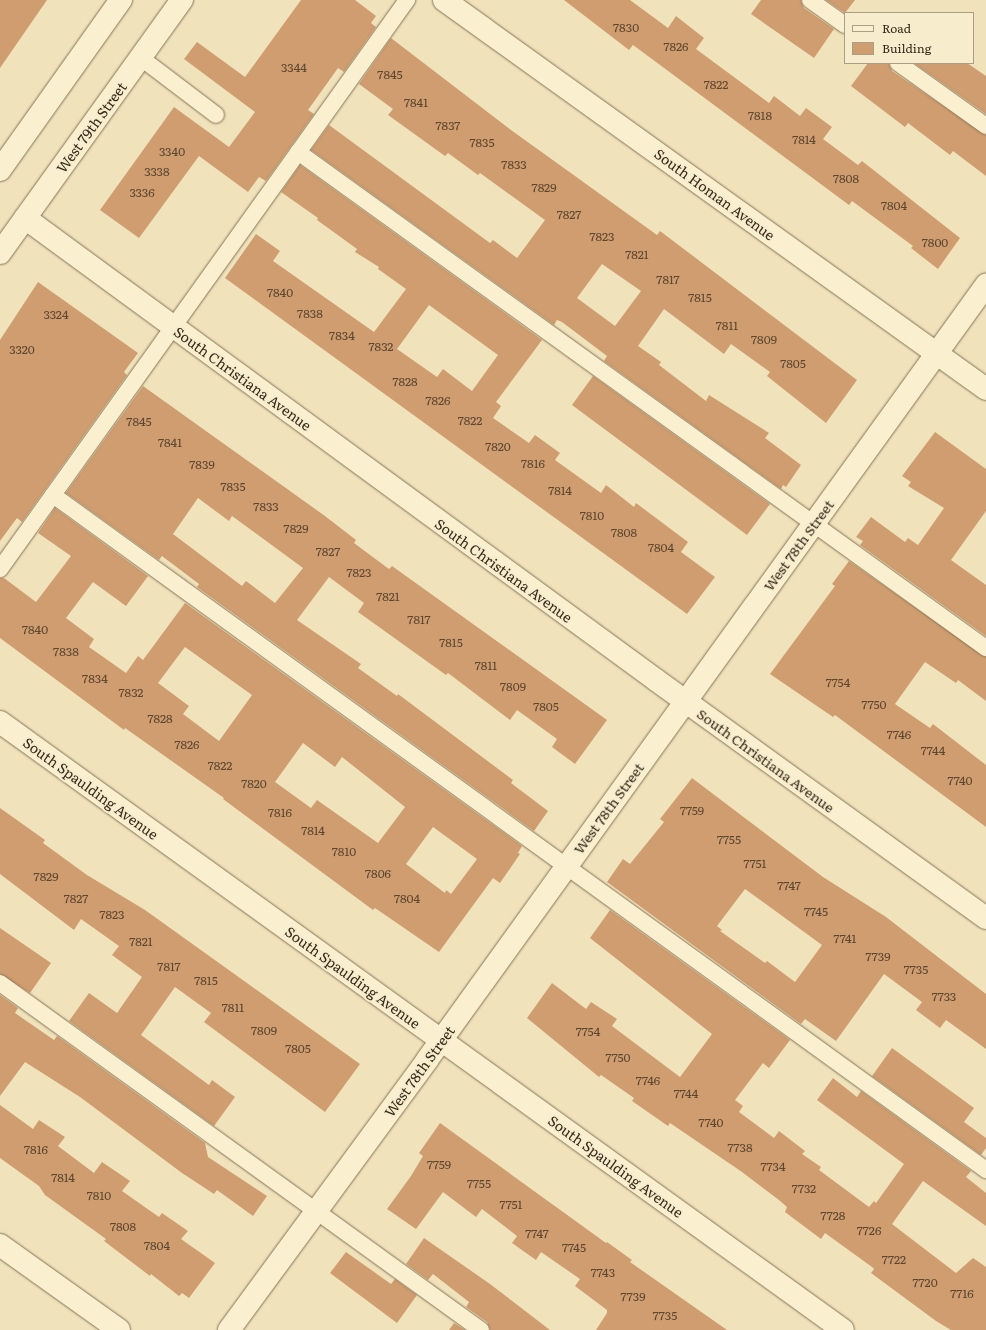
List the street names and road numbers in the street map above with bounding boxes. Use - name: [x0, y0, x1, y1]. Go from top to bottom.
- street label: West 79th Street: [52, 78, 130, 176]
- street label: South Homan Avenue: [652, 145, 778, 243]
- street label: South Christiana Avenue: [171, 323, 315, 433]
- street label: West 78th Street: [759, 496, 837, 594]
- street label: South Christiana Avenue: [432, 515, 576, 625]
- street label: South Christiana Avenue: [694, 705, 838, 815]
- street label: South Spaulding Avenue: [20, 733, 162, 843]
- street label: West 78th Street: [569, 759, 647, 857]
- street label: South Spaulding Avenue: [282, 922, 424, 1032]
- street label: West 78th Street: [380, 1022, 458, 1120]
- street label: South Spaulding Avenue: [545, 1111, 687, 1221]

